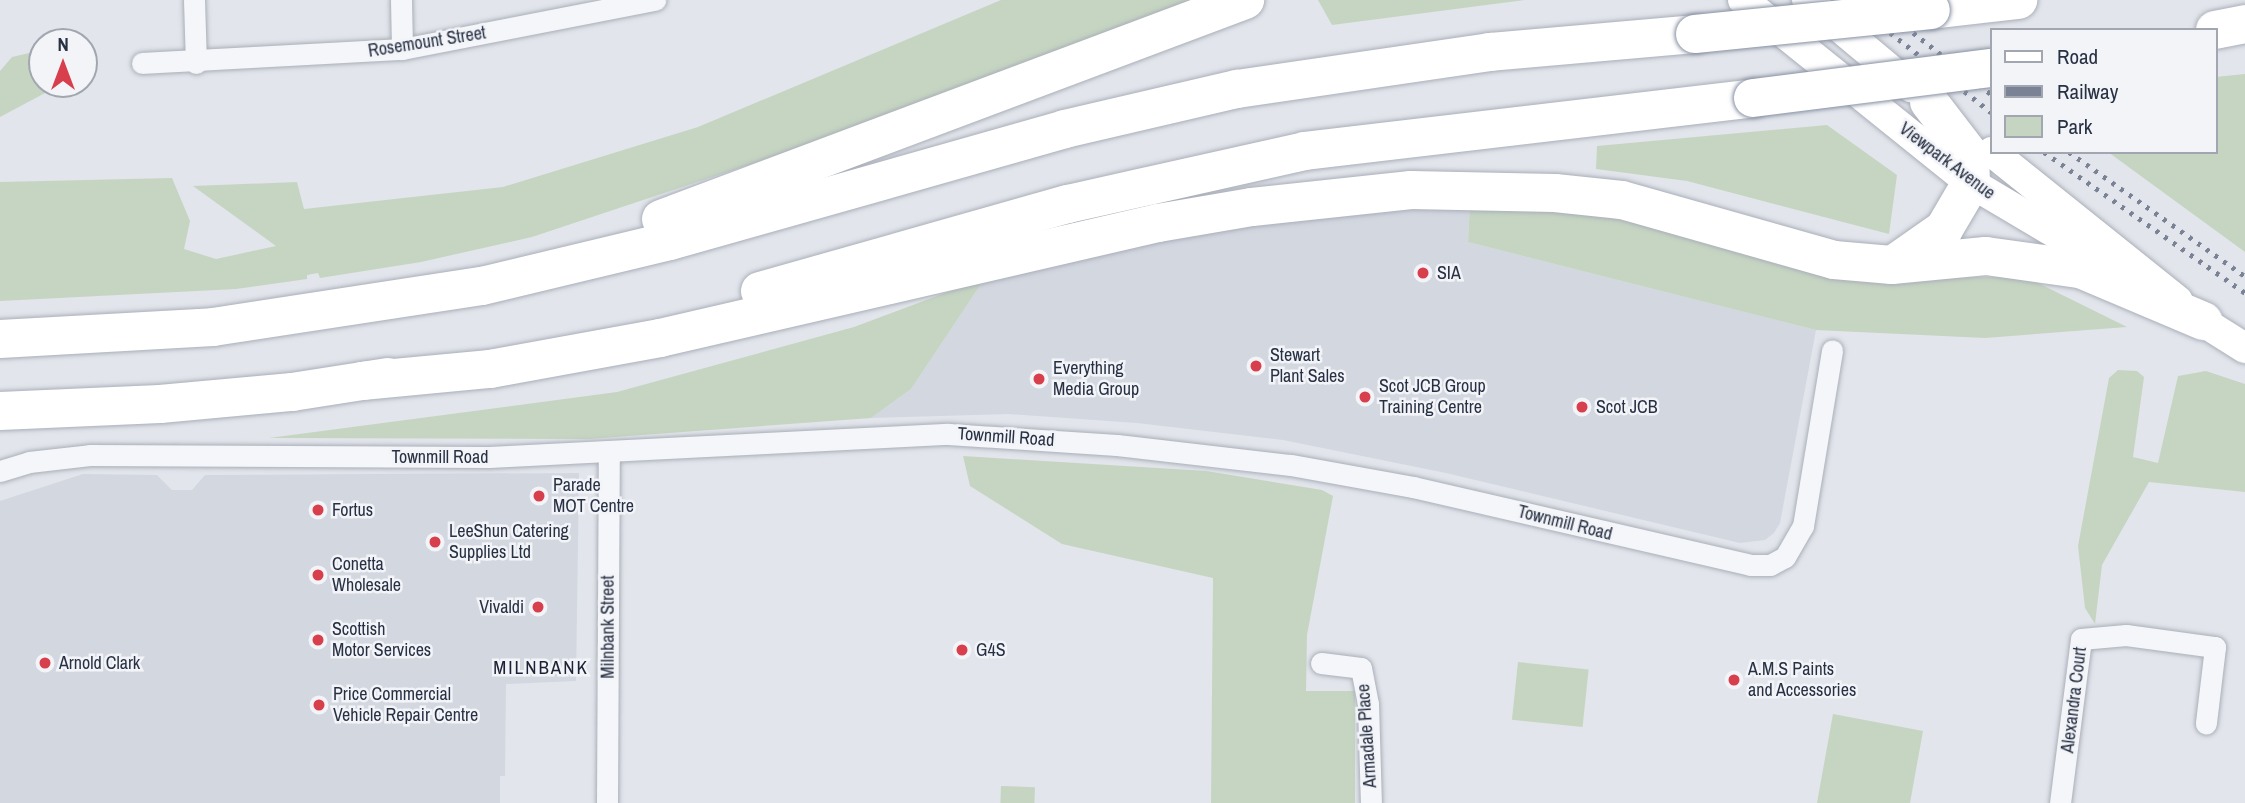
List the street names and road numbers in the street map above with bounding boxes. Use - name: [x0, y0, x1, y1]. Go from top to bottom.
- street label: Rosemount Street: [367, 22, 487, 62]
- street label: Viewpark Avenue: [1895, 118, 1999, 204]
- street label: Townmill Road: [957, 423, 1055, 451]
- street label: Townmill Road: [392, 446, 488, 468]
- street label: Townmill Road: [1515, 501, 1615, 545]
- street label: Milnbank Street: [597, 575, 619, 679]
- street label: Alexandra Court: [2057, 646, 2091, 754]
- street label: Armadale Place: [1353, 683, 1381, 789]

